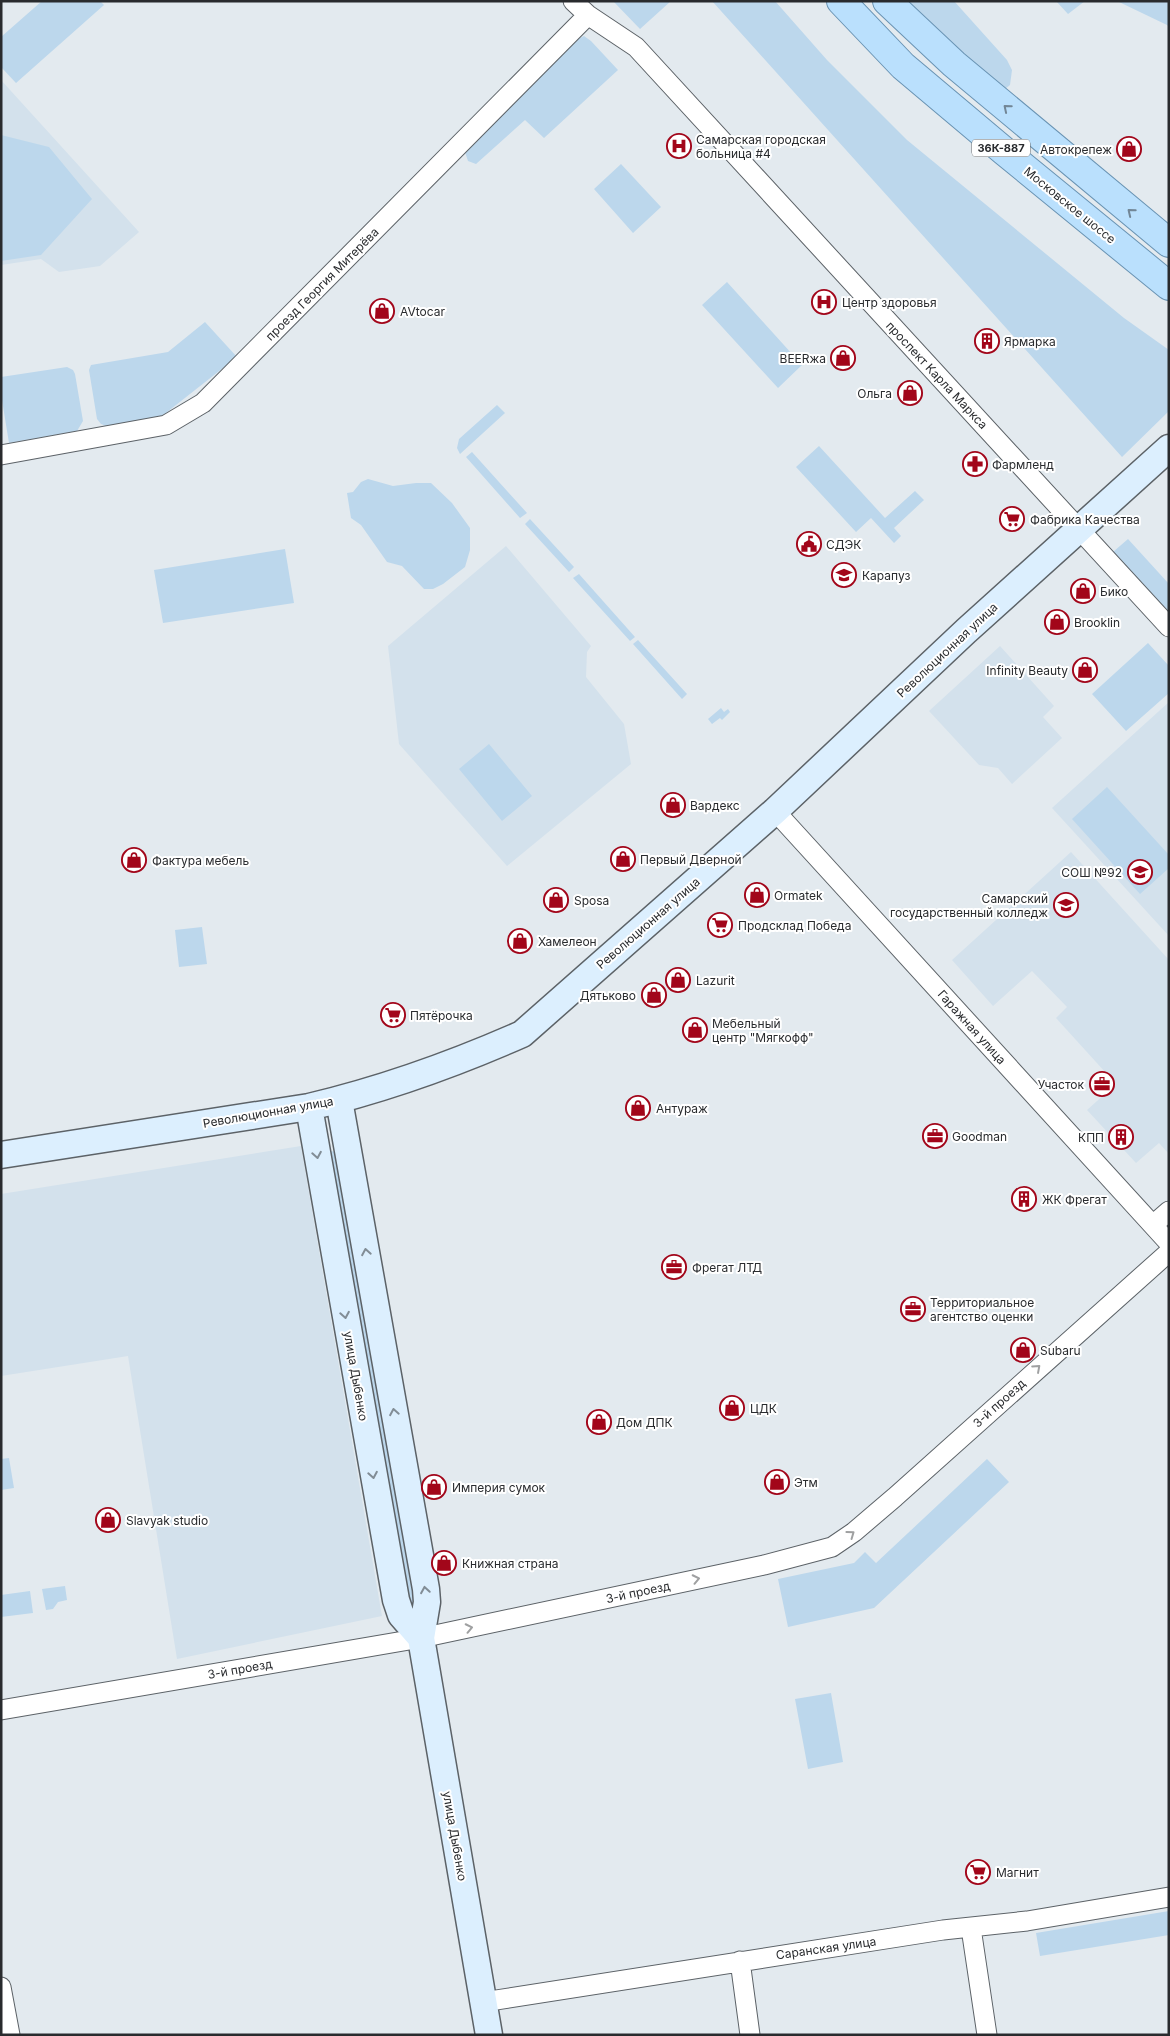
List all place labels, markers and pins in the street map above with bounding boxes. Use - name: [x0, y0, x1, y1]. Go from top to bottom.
- place label: Самарская городская больница #4: [696, 132, 826, 161]
- hospital icon: Самарская городская больница #4: [666, 133, 692, 159]
- shop icon: Автокрепеж: [1116, 136, 1142, 162]
- place label: Автокрепеж: [1040, 142, 1112, 157]
- hospital icon: Центр здоровья: [811, 289, 837, 315]
- place label: Центр здоровья: [842, 295, 937, 310]
- shop icon: AVtocar: [369, 298, 395, 324]
- place label: AVtocar: [400, 304, 445, 319]
- building icon: Ярмарка: [974, 328, 1000, 354]
- place label: Ярмарка: [1004, 334, 1056, 349]
- shop icon: BEERжа: [830, 345, 856, 371]
- place label: BEERжа: [780, 351, 826, 366]
- shop icon: Ольга: [897, 380, 923, 406]
- place label: Ольга: [857, 386, 892, 401]
- pharmacy icon: Фармленд: [962, 451, 988, 477]
- place label: Фармленд: [992, 457, 1054, 472]
- supermarket icon: Фабрика Качества: [999, 506, 1025, 532]
- place label: Фабрика Качества: [1030, 512, 1140, 527]
- public building icon: СДЭК: [796, 531, 822, 557]
- place label: СДЭК: [826, 537, 861, 552]
- school or university icon: Карапуз: [831, 562, 857, 588]
- place label: Карапуз: [862, 568, 910, 583]
- shop icon: Бико: [1070, 578, 1096, 604]
- place label: Бико: [1100, 584, 1128, 599]
- shop icon: Brooklin: [1044, 609, 1070, 635]
- place label: Brooklin: [1074, 615, 1120, 630]
- shop icon: Infinity Beauty: [1072, 657, 1098, 683]
- place label: Infinity Beauty: [986, 663, 1068, 678]
- shop icon: Вардекс: [660, 792, 686, 818]
- place label: Вардекс: [690, 798, 740, 813]
- shop icon: Первый Дверной: [610, 846, 636, 872]
- shop icon: Фактура мебель: [121, 847, 147, 873]
- place label: Первый Дверной: [640, 852, 742, 867]
- place label: Фактура мебель: [152, 853, 250, 868]
- school or university icon: СОШ №92: [1127, 859, 1153, 885]
- place label: СОШ №92: [1061, 865, 1122, 880]
- shop icon: Ormatek: [744, 882, 770, 908]
- shop icon: Sposa: [543, 887, 569, 913]
- place label: Ormatek: [774, 888, 823, 903]
- place label: Самарский государственный колледж: [890, 891, 1048, 920]
- school or university icon: Самарский государственный колледж: [1053, 892, 1079, 918]
- place label: Sposa: [574, 893, 609, 908]
- supermarket icon: Продсклад Победа: [707, 912, 733, 938]
- place label: Продсклад Победа: [738, 918, 851, 933]
- shop icon: Хамелеон: [507, 928, 533, 954]
- place label: Хамелеон: [538, 934, 597, 949]
- shop icon: Lazurit: [665, 967, 691, 993]
- place label: Lazurit: [696, 973, 735, 988]
- shop icon: Дятьково: [641, 982, 667, 1008]
- place label: Дятьково: [580, 988, 636, 1003]
- supermarket icon: Пятёрочка: [380, 1002, 406, 1028]
- place label: Пятёрочка: [410, 1008, 473, 1023]
- place label: Мебельный центр "Мягкофф": [712, 1016, 814, 1045]
- shop icon: Мебельный центр "Мягкофф": [682, 1017, 708, 1043]
- office icon: Участок: [1089, 1071, 1115, 1097]
- place label: Участок: [1038, 1077, 1084, 1092]
- shop icon: Антураж: [625, 1095, 651, 1121]
- place label: Антураж: [656, 1101, 708, 1116]
- office icon: Goodman: [922, 1123, 948, 1149]
- building icon: КПП: [1108, 1124, 1134, 1150]
- place label: Goodman: [952, 1129, 1007, 1144]
- place label: КПП: [1078, 1130, 1104, 1145]
- building icon: ЖК Фрегат: [1011, 1186, 1037, 1212]
- place label: ЖК Фрегат: [1042, 1192, 1107, 1207]
- office icon: Фрегат ЛТД: [661, 1254, 687, 1280]
- place label: Фрегат ЛТД: [692, 1260, 762, 1275]
- place label: Территориальное агентство оценки: [930, 1295, 1034, 1324]
- office icon: Территориальное агентство оценки: [900, 1296, 926, 1322]
- shop icon: Subaru: [1010, 1337, 1036, 1363]
- place label: Subaru: [1040, 1343, 1081, 1358]
- shop icon: ЦДК: [719, 1395, 745, 1421]
- place label: ЦДК: [750, 1401, 777, 1416]
- shop icon: Дом ДПК: [586, 1409, 612, 1435]
- place label: Дом ДПК: [616, 1415, 672, 1430]
- shop icon: Этм: [764, 1469, 790, 1495]
- shop icon: Империя сумок: [421, 1474, 447, 1500]
- place label: Этм: [794, 1475, 818, 1490]
- place label: Империя сумок: [452, 1480, 546, 1495]
- shop icon: Slavyak studio: [95, 1507, 121, 1533]
- place label: Slavyak studio: [126, 1513, 208, 1528]
- shop icon: Книжная страна: [431, 1550, 457, 1576]
- place label: Книжная страна: [462, 1556, 559, 1571]
- supermarket icon: Магнит: [965, 1859, 991, 1885]
- place label: Магнит: [996, 1865, 1039, 1880]

